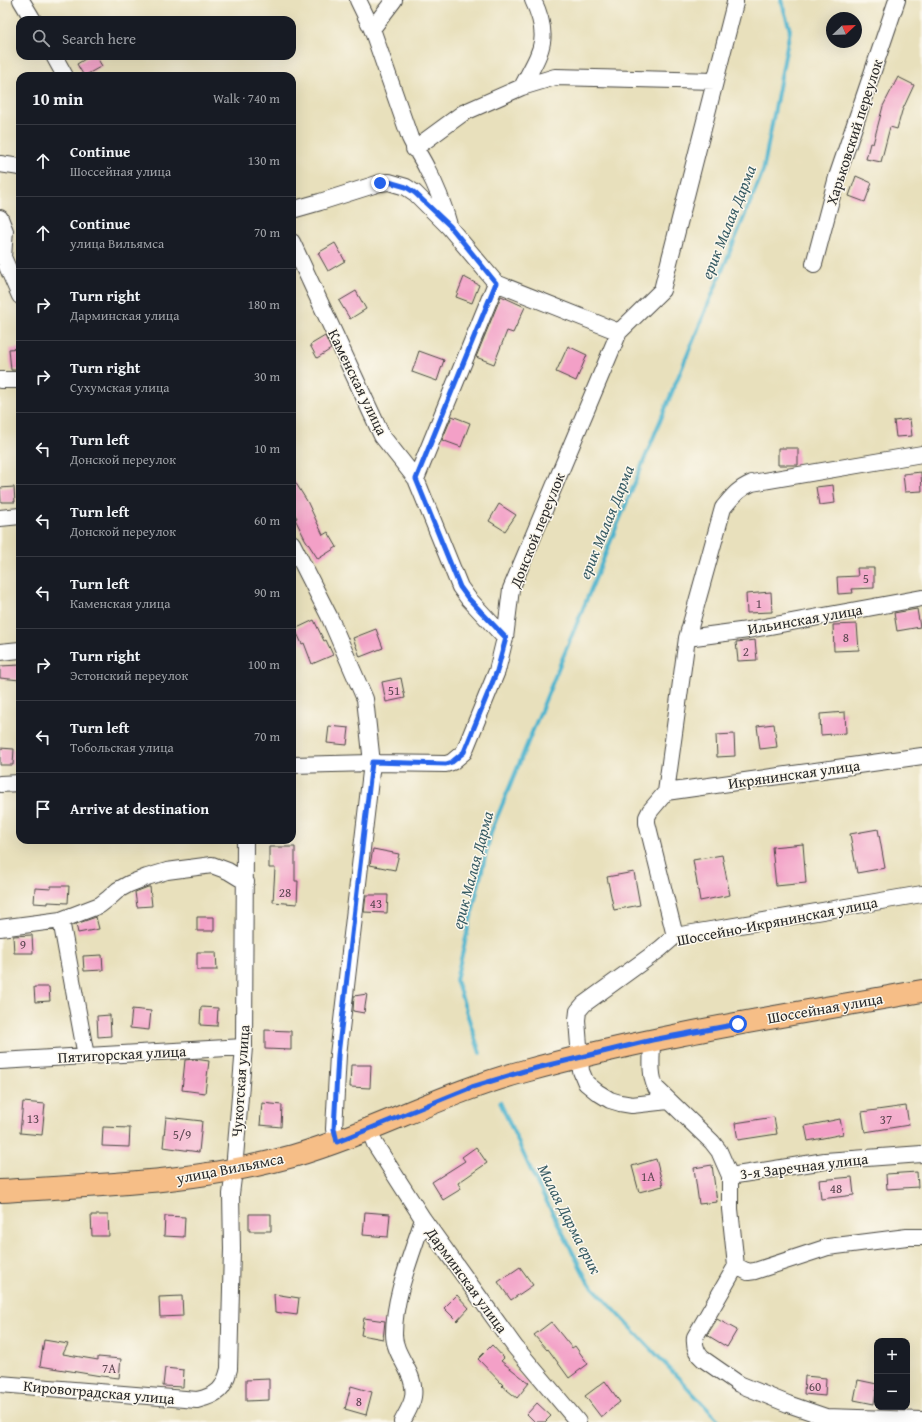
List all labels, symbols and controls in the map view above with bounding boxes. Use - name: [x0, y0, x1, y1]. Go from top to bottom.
- north arrow: [826, 12, 862, 48]
- search box: [16, 16, 296, 60]
- icon: search: [30, 27, 52, 49]
- text: Search here: [62, 28, 136, 49]
- street label: Харьковский переулок: [821, 56, 888, 208]
- text: 10 min: [32, 86, 83, 111]
- text: Walk · 740 m: [213, 89, 280, 108]
- text: Continue: [70, 141, 131, 162]
- icon: ahead: [32, 150, 54, 172]
- text: 130 m: [248, 151, 280, 170]
- water label: ерик Малая Дарма: [694, 161, 762, 283]
- text: Шоссейная улица: [70, 162, 171, 181]
- route end: [371, 174, 389, 192]
- text: Continue: [70, 213, 131, 234]
- icon: ahead: [32, 222, 54, 244]
- text: 70 m: [254, 223, 280, 242]
- text: улица Вильямса: [70, 234, 164, 253]
- text: Turn right: [70, 285, 141, 306]
- icon: right: [32, 294, 54, 316]
- text: 180 m: [248, 295, 280, 314]
- text: Дарминская улица: [70, 306, 179, 325]
- street label: Каменская улица: [323, 325, 393, 439]
- text: Turn right: [70, 357, 141, 378]
- icon: right: [32, 366, 54, 388]
- text: 30 m: [254, 367, 280, 386]
- text: Сухумская улица: [70, 378, 170, 397]
- text: Turn left: [70, 429, 129, 450]
- icon: left: [32, 438, 54, 460]
- text: 10 m: [254, 439, 280, 458]
- text: Донской переулок: [70, 450, 176, 469]
- water label: ерик Малая Дарма: [572, 461, 640, 583]
- street label: Донской переулок: [504, 469, 570, 592]
- text: Turn left: [70, 501, 129, 522]
- icon: left: [32, 510, 54, 532]
- text: 60 m: [254, 511, 280, 530]
- text: Донской переулок: [70, 522, 176, 541]
- house number: 5: [863, 569, 869, 588]
- text: Turn left: [70, 573, 129, 594]
- icon: left: [32, 582, 54, 604]
- text: 90 m: [254, 583, 280, 602]
- text: Каменская улица: [70, 594, 170, 613]
- house number: 1: [756, 594, 762, 613]
- street label: Ильинская улица: [746, 598, 865, 639]
- house number: 8: [843, 628, 849, 647]
- house number: 2: [743, 642, 749, 661]
- text: Turn right: [70, 645, 141, 666]
- icon: right: [32, 654, 54, 676]
- text: 100 m: [248, 655, 280, 674]
- text: Эстонский переулок: [70, 666, 188, 685]
- house number: 51: [388, 681, 400, 700]
- text: Turn left: [70, 717, 129, 738]
- icon: left: [32, 726, 54, 748]
- text: 70 m: [254, 727, 280, 746]
- text: Тобольская улица: [70, 738, 174, 757]
- street label: Икрянинская улица: [727, 754, 862, 794]
- icon: arrive: [32, 798, 54, 820]
- text: Arrive at destination: [70, 798, 209, 819]
- water label: ерик Малая Дарма: [445, 808, 499, 932]
- house number: 28: [279, 883, 291, 902]
- street label: Шоссейно-Икрянинская улица: [675, 891, 880, 951]
- house number: 43: [370, 894, 382, 913]
- house number: 9: [20, 935, 26, 954]
- street label: Шоссейная улица: [766, 987, 885, 1028]
- route start: [729, 1015, 747, 1033]
- street label: Чукотская улица: [226, 1023, 254, 1138]
- street label: Пятигорская улица: [57, 1040, 188, 1068]
- house number: 13: [27, 1109, 39, 1128]
- house number: 37: [880, 1110, 892, 1129]
- house number: 5/9: [173, 1125, 191, 1144]
- street label: улица Вильямса: [174, 1147, 286, 1189]
- street label: 3-я Заречная улица: [739, 1148, 870, 1184]
- water label: Малая Дарма ерик: [532, 1160, 608, 1278]
- house number: 1А: [641, 1167, 655, 1186]
- house number: 48: [830, 1179, 842, 1198]
- street label: Дарминская улица: [421, 1222, 513, 1338]
- map controls: [874, 1338, 910, 1410]
- button: +: [874, 1338, 910, 1374]
- house number: 7А: [102, 1359, 116, 1378]
- button: −: [874, 1374, 910, 1410]
- street label: Кировоградская улица: [23, 1375, 176, 1409]
- house number: 60: [809, 1377, 821, 1396]
- house number: 8: [356, 1392, 362, 1411]

